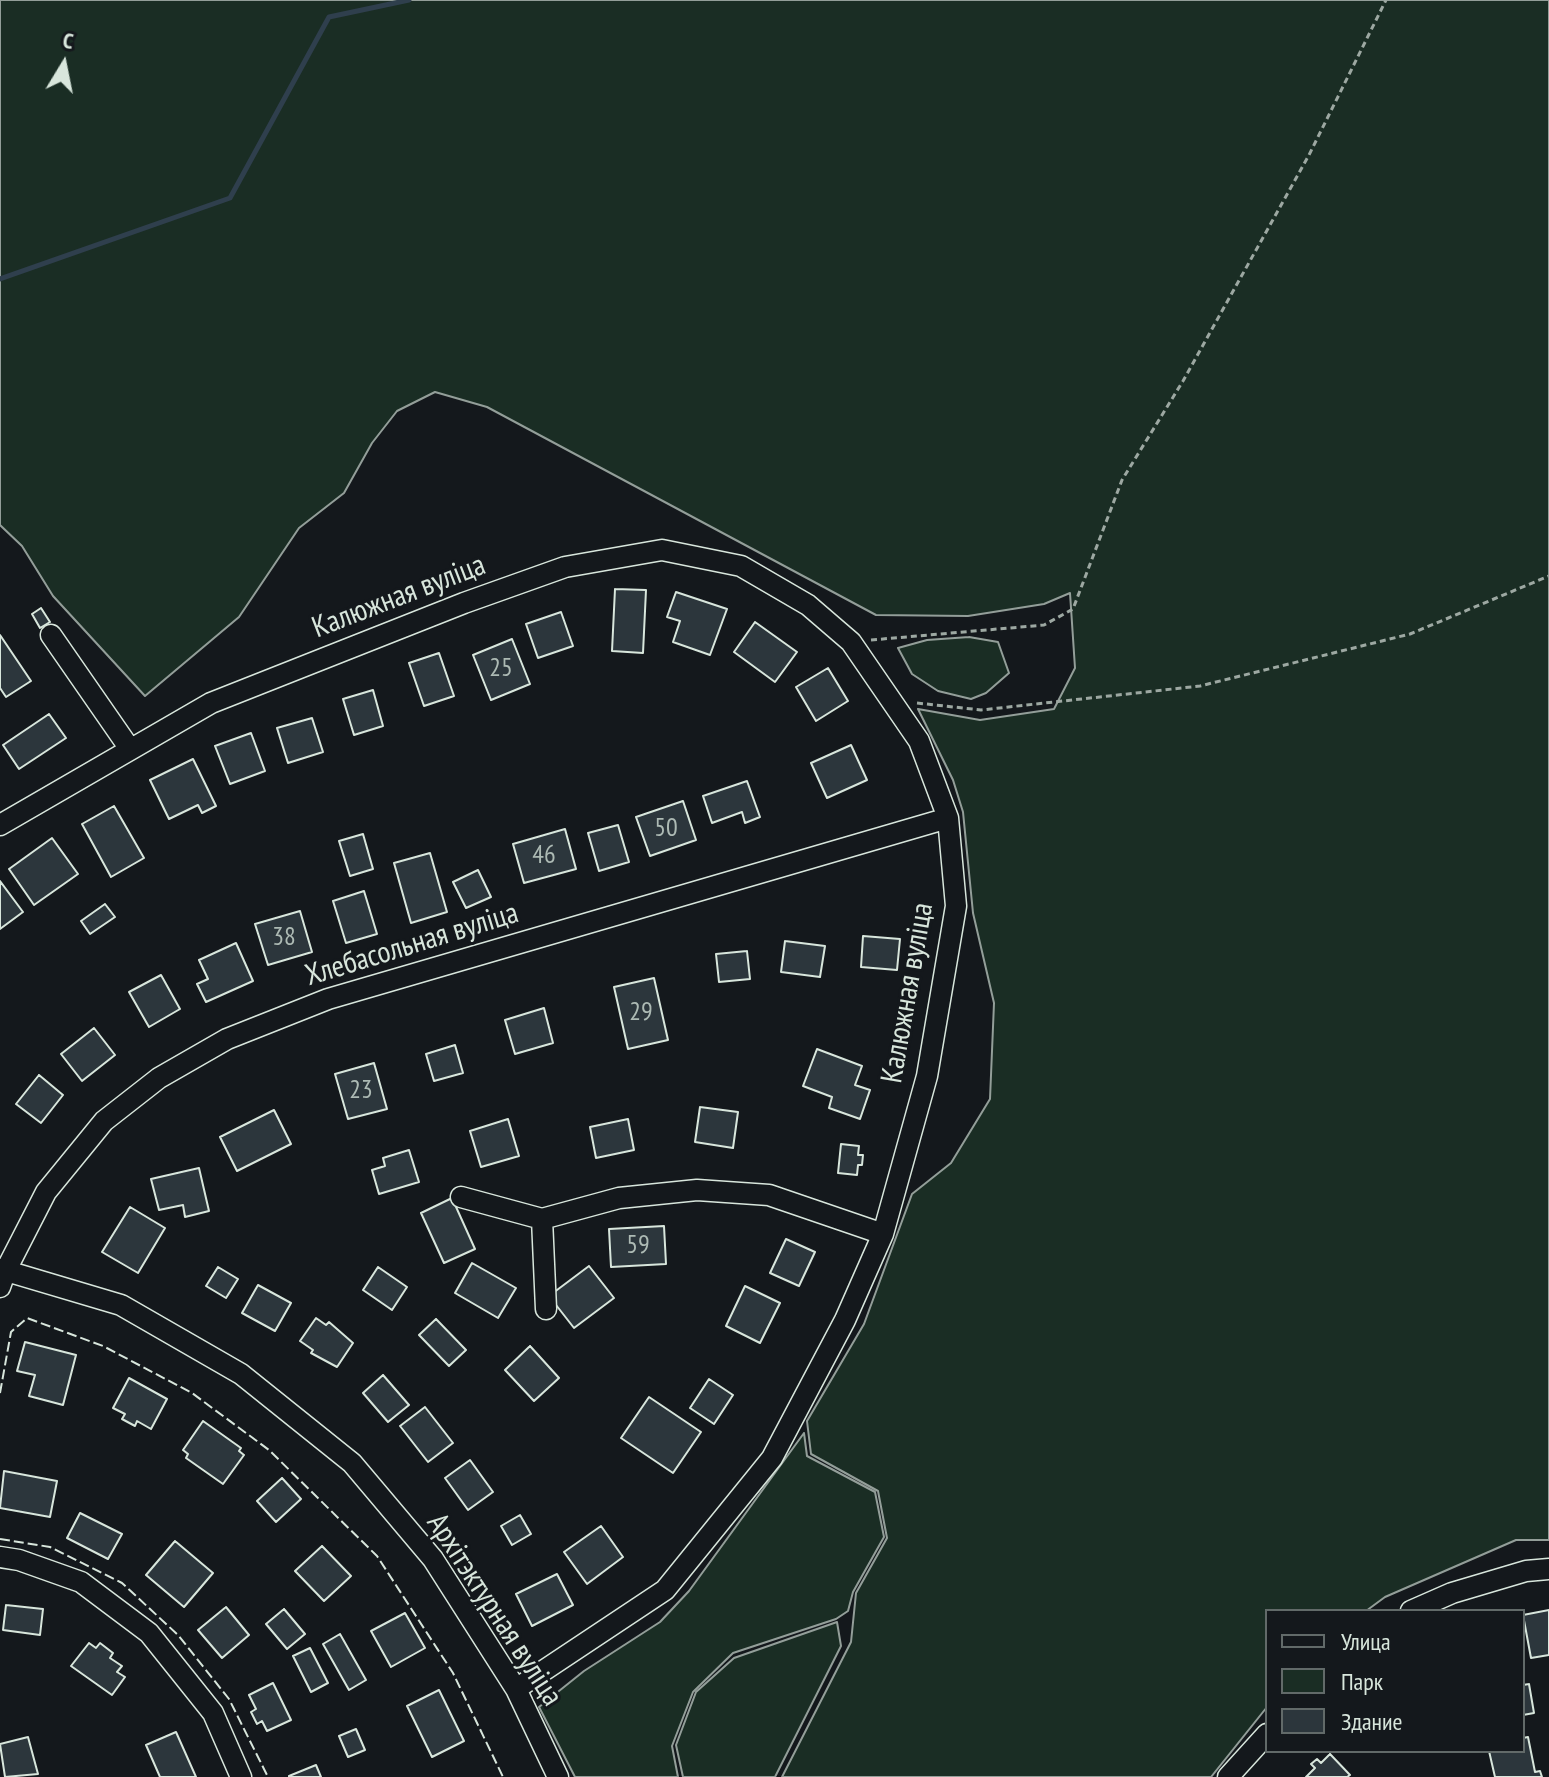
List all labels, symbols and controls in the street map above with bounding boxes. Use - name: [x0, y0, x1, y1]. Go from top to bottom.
- north arrow: [24, 24, 104, 104]
- text: С: [61, 26, 76, 55]
- street label: Калюжная вуліца: [307, 548, 491, 646]
- house number: 25: [489, 653, 513, 685]
- house number: 50: [654, 813, 678, 845]
- house number: 46: [532, 840, 556, 872]
- street label: Хлебасольная вуліца: [301, 896, 523, 994]
- street label: Калюжная вуліца: [874, 900, 942, 1086]
- house number: 38: [272, 922, 296, 954]
- house number: 29: [629, 997, 653, 1029]
- house number: 23: [349, 1075, 373, 1107]
- house number: 59: [626, 1230, 650, 1262]
- street label: Архітэктурная вуліца: [418, 1507, 570, 1713]
- legend: [1265, 1609, 1525, 1753]
- text: Улица: [1341, 1626, 1391, 1657]
- text: Парк: [1341, 1666, 1383, 1697]
- text: Здание: [1341, 1706, 1402, 1737]

